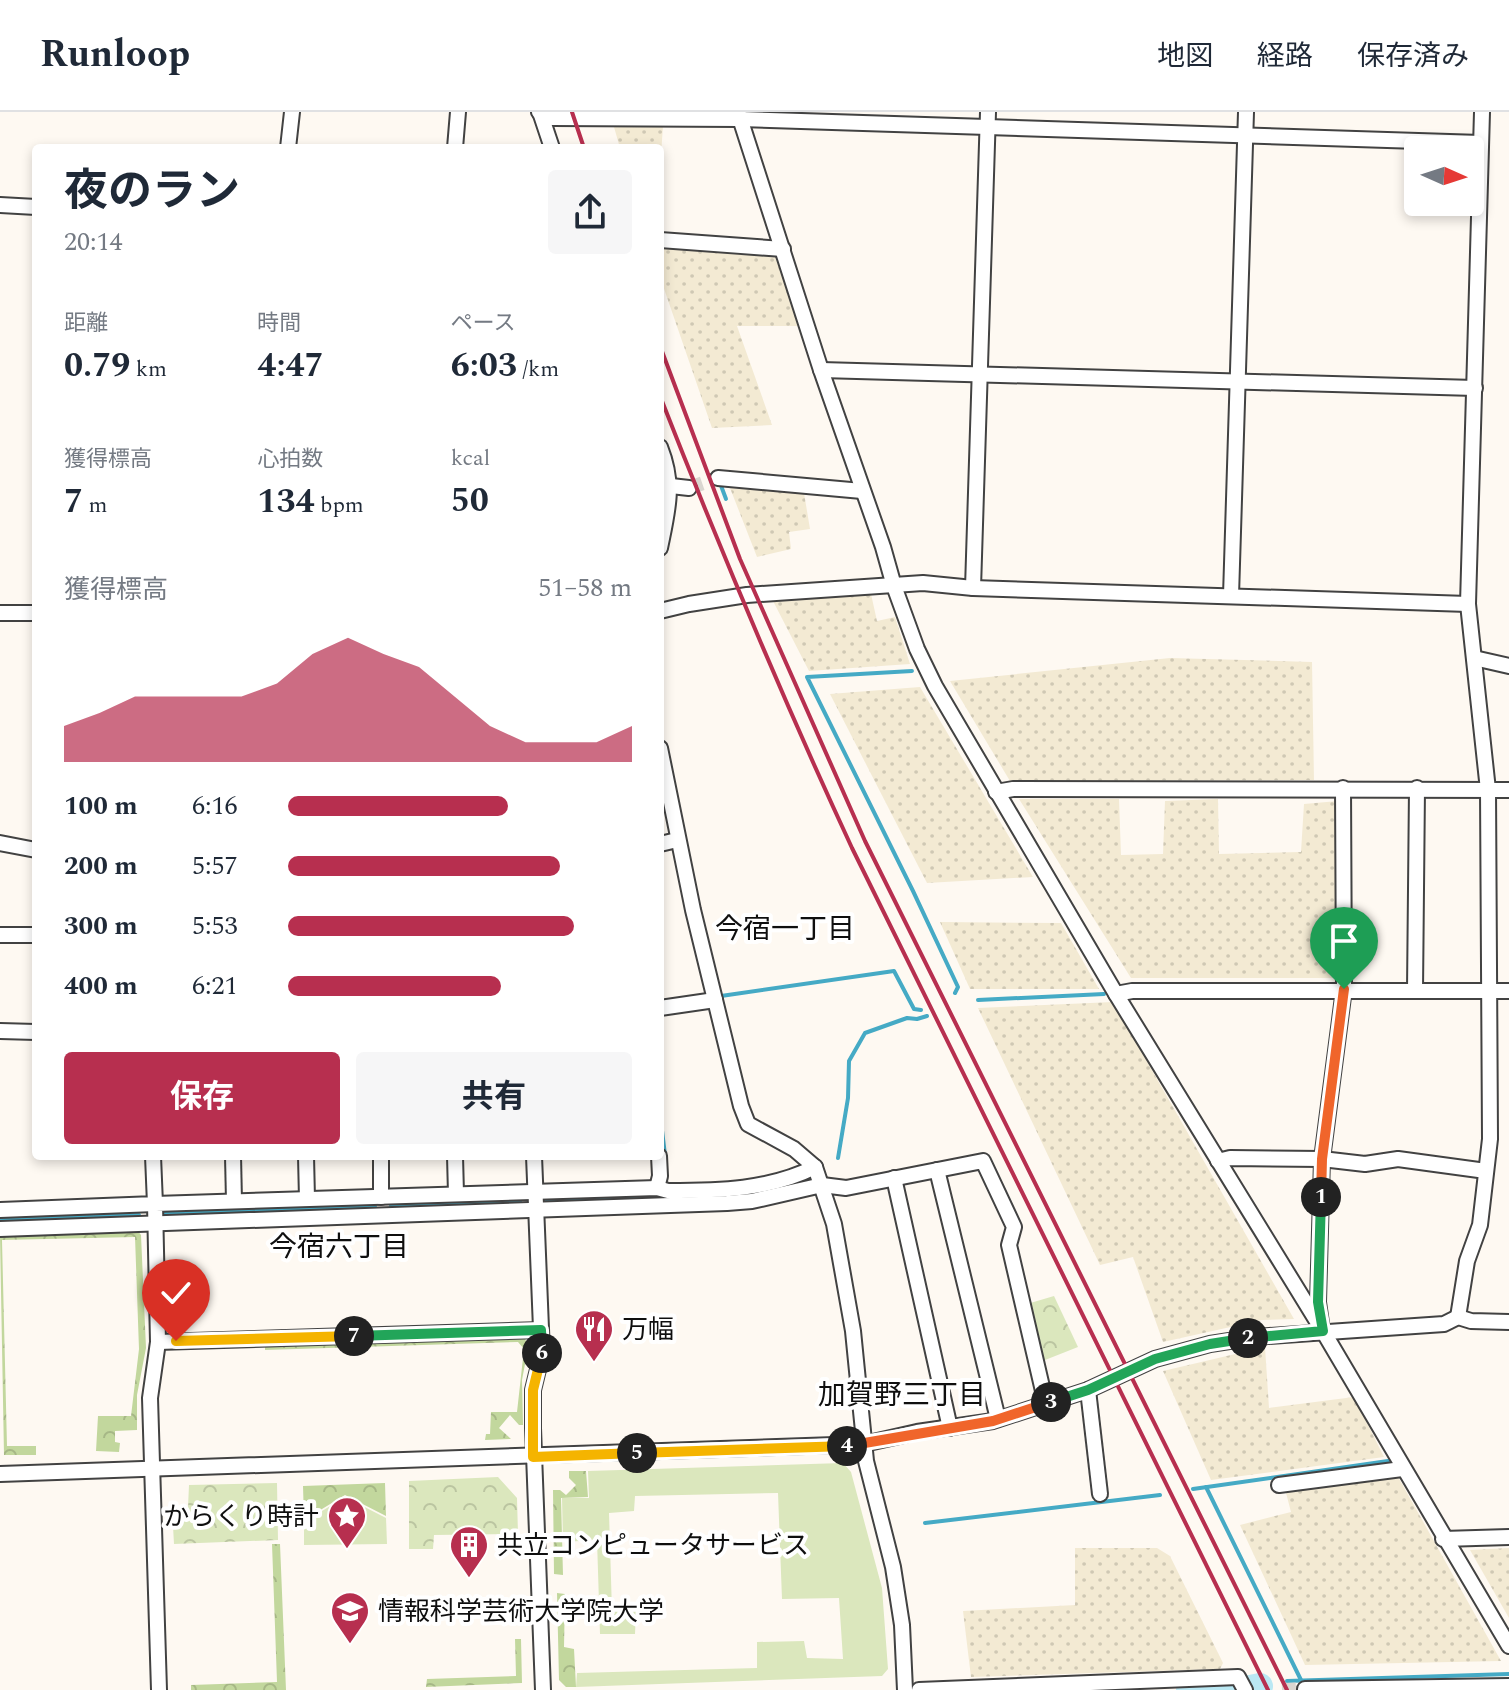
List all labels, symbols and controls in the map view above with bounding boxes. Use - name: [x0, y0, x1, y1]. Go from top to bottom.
- text: Runloop: [40, 26, 190, 84]
- text: 地図: [1157, 35, 1213, 78]
- text: 経路: [1257, 35, 1313, 78]
- text: 保存済み: [1357, 35, 1469, 78]
- north arrow: [1404, 136, 1484, 216]
- map controls: [1404, 136, 1484, 216]
- text: 夜のラン: [64, 158, 240, 225]
- button: share: [548, 170, 632, 254]
- text: 20:14: [64, 222, 123, 262]
- text: 距離: [64, 307, 108, 340]
- text: 時間: [257, 307, 301, 340]
- text: ペース: [451, 307, 516, 340]
- text: 0.79: [64, 340, 130, 392]
- text: 4:47: [257, 340, 324, 392]
- text: 6:03: [451, 340, 517, 392]
- text: km: [130, 353, 167, 386]
- text: /km: [517, 353, 559, 386]
- text: kcal: [451, 442, 490, 475]
- text: 獲得標高: [64, 443, 152, 476]
- text: 心拍数: [257, 443, 323, 476]
- text: 50: [451, 475, 489, 527]
- text: 7: [64, 476, 83, 528]
- text: 134: [257, 476, 315, 528]
- text: m: [83, 489, 108, 522]
- text: bpm: [315, 489, 364, 522]
- text: 51–58 m: [538, 568, 632, 608]
- text: 獲得標高: [64, 570, 168, 610]
- text: 100 m: [64, 786, 138, 826]
- text: 6:16: [192, 786, 238, 826]
- text: 200 m: [64, 846, 138, 886]
- text: 5:57: [192, 846, 238, 886]
- text: 300 m: [64, 906, 138, 946]
- text: 5:53: [192, 906, 238, 946]
- pin: [1310, 907, 1378, 989]
- district label: 今宿一丁目: [715, 908, 855, 951]
- icon: arrive: [1322, 919, 1366, 963]
- text: 400 m: [64, 966, 138, 1006]
- text: 6:21: [192, 966, 238, 1006]
- button: 保存: [64, 1052, 340, 1144]
- button: 共有: [356, 1052, 632, 1144]
- pin: 1: [1301, 1177, 1341, 1217]
- text: 1: [1315, 1180, 1327, 1213]
- district label: 今宿六丁目: [269, 1226, 409, 1269]
- pin: [142, 1259, 210, 1341]
- icon: check: [154, 1271, 198, 1315]
- restaurant icon: 万幅: [573, 1308, 615, 1363]
- place label: 万幅: [622, 1310, 674, 1350]
- pin: 7: [334, 1316, 374, 1356]
- pin: 2: [1228, 1318, 1268, 1358]
- text: 7: [348, 1319, 360, 1352]
- text: 2: [1242, 1321, 1254, 1354]
- pin: 6: [522, 1333, 562, 1373]
- text: 6: [536, 1336, 548, 1369]
- district label: 加賀野三丁目: [818, 1374, 986, 1417]
- pin: 3: [1031, 1382, 1071, 1422]
- text: 3: [1045, 1385, 1057, 1418]
- pin: 4: [827, 1426, 867, 1466]
- text: 4: [841, 1429, 853, 1462]
- pin: 5: [617, 1433, 657, 1473]
- text: 5: [631, 1436, 643, 1469]
- place icon: からくり時計: [326, 1495, 368, 1550]
- place label: からくり時計: [163, 1497, 319, 1537]
- building icon: 共立コンピュータサービス: [448, 1524, 490, 1579]
- place label: 共立コンピュータサービス: [497, 1526, 809, 1566]
- school or university icon: 情報科学芸術大学院大学: [329, 1590, 371, 1645]
- place label: 情報科学芸術大学院大学: [378, 1592, 664, 1632]

